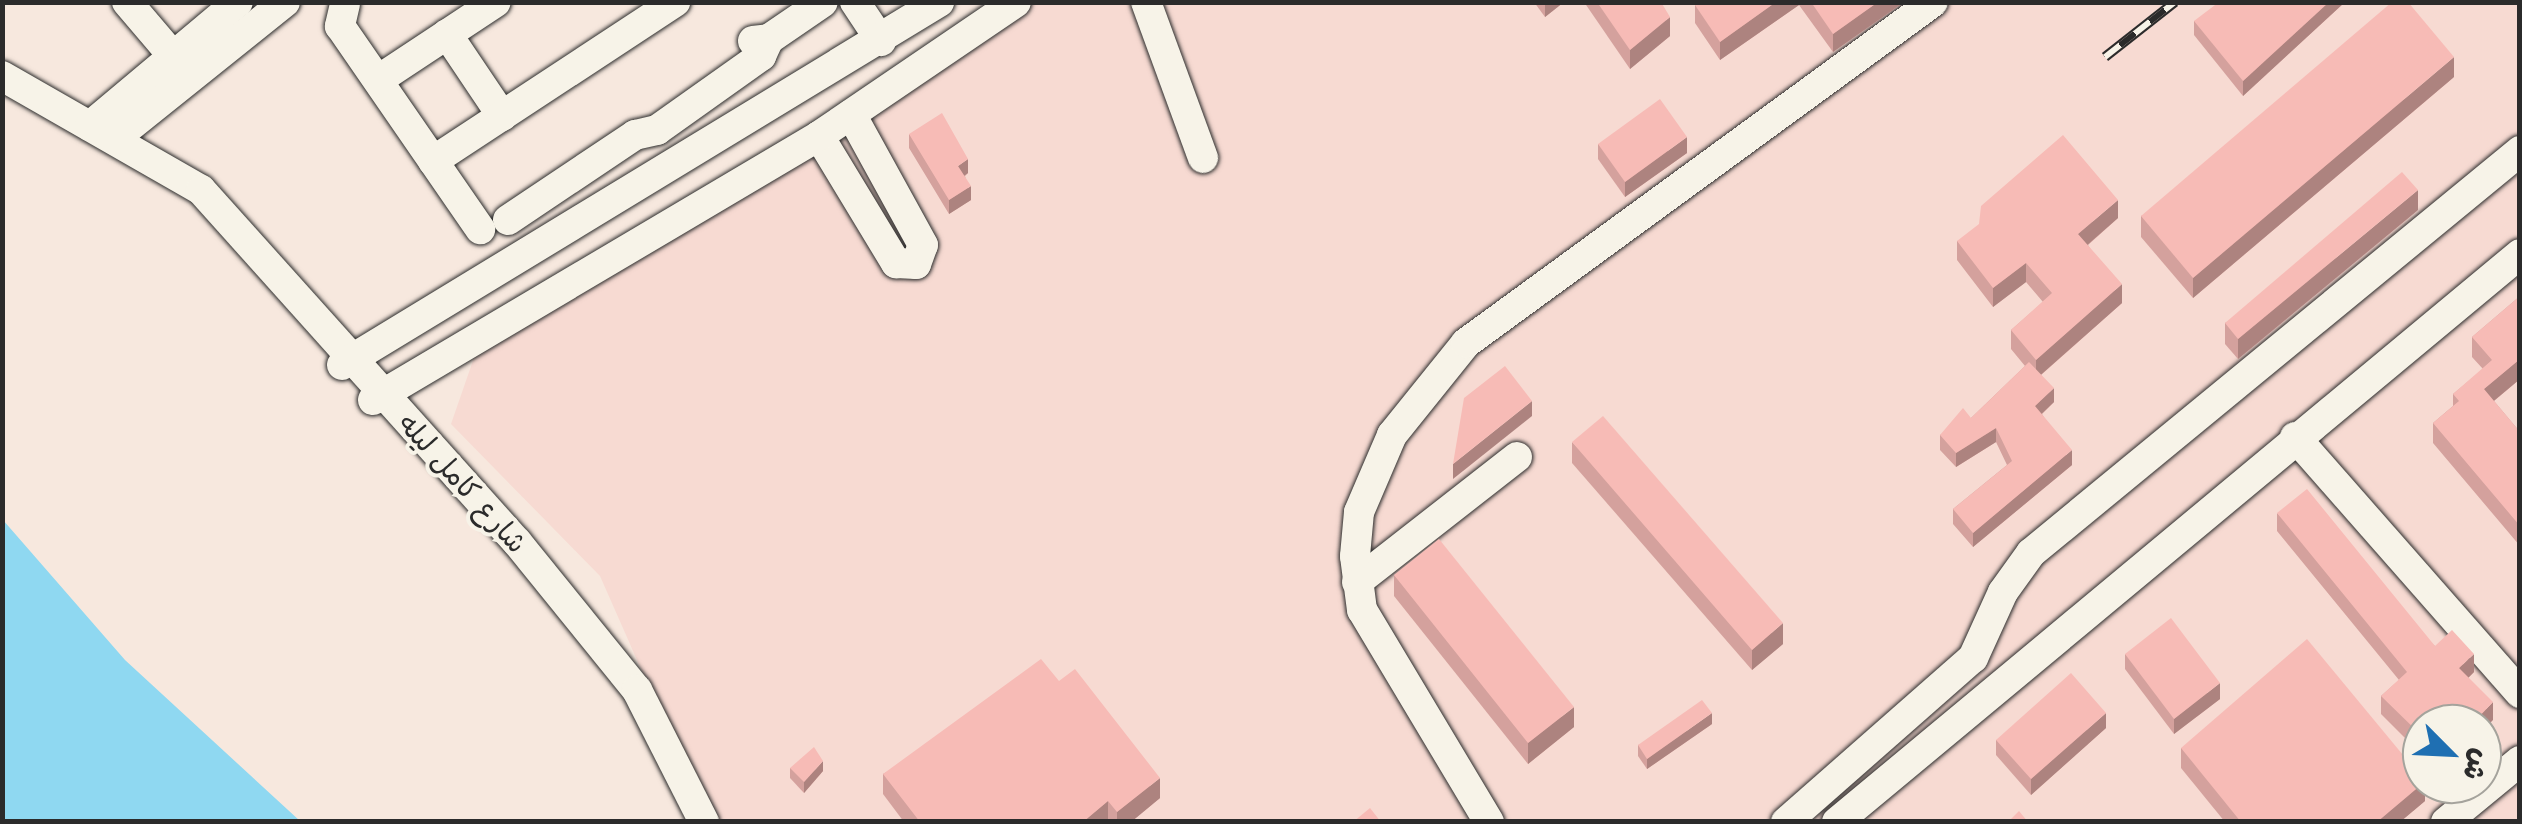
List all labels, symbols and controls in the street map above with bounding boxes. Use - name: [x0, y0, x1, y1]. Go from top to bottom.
- street label: شارع كامل ليله: [392, 406, 534, 560]
- north arrow: [2402, 704, 2502, 804]
- text: ش: [2454, 744, 2501, 787]

